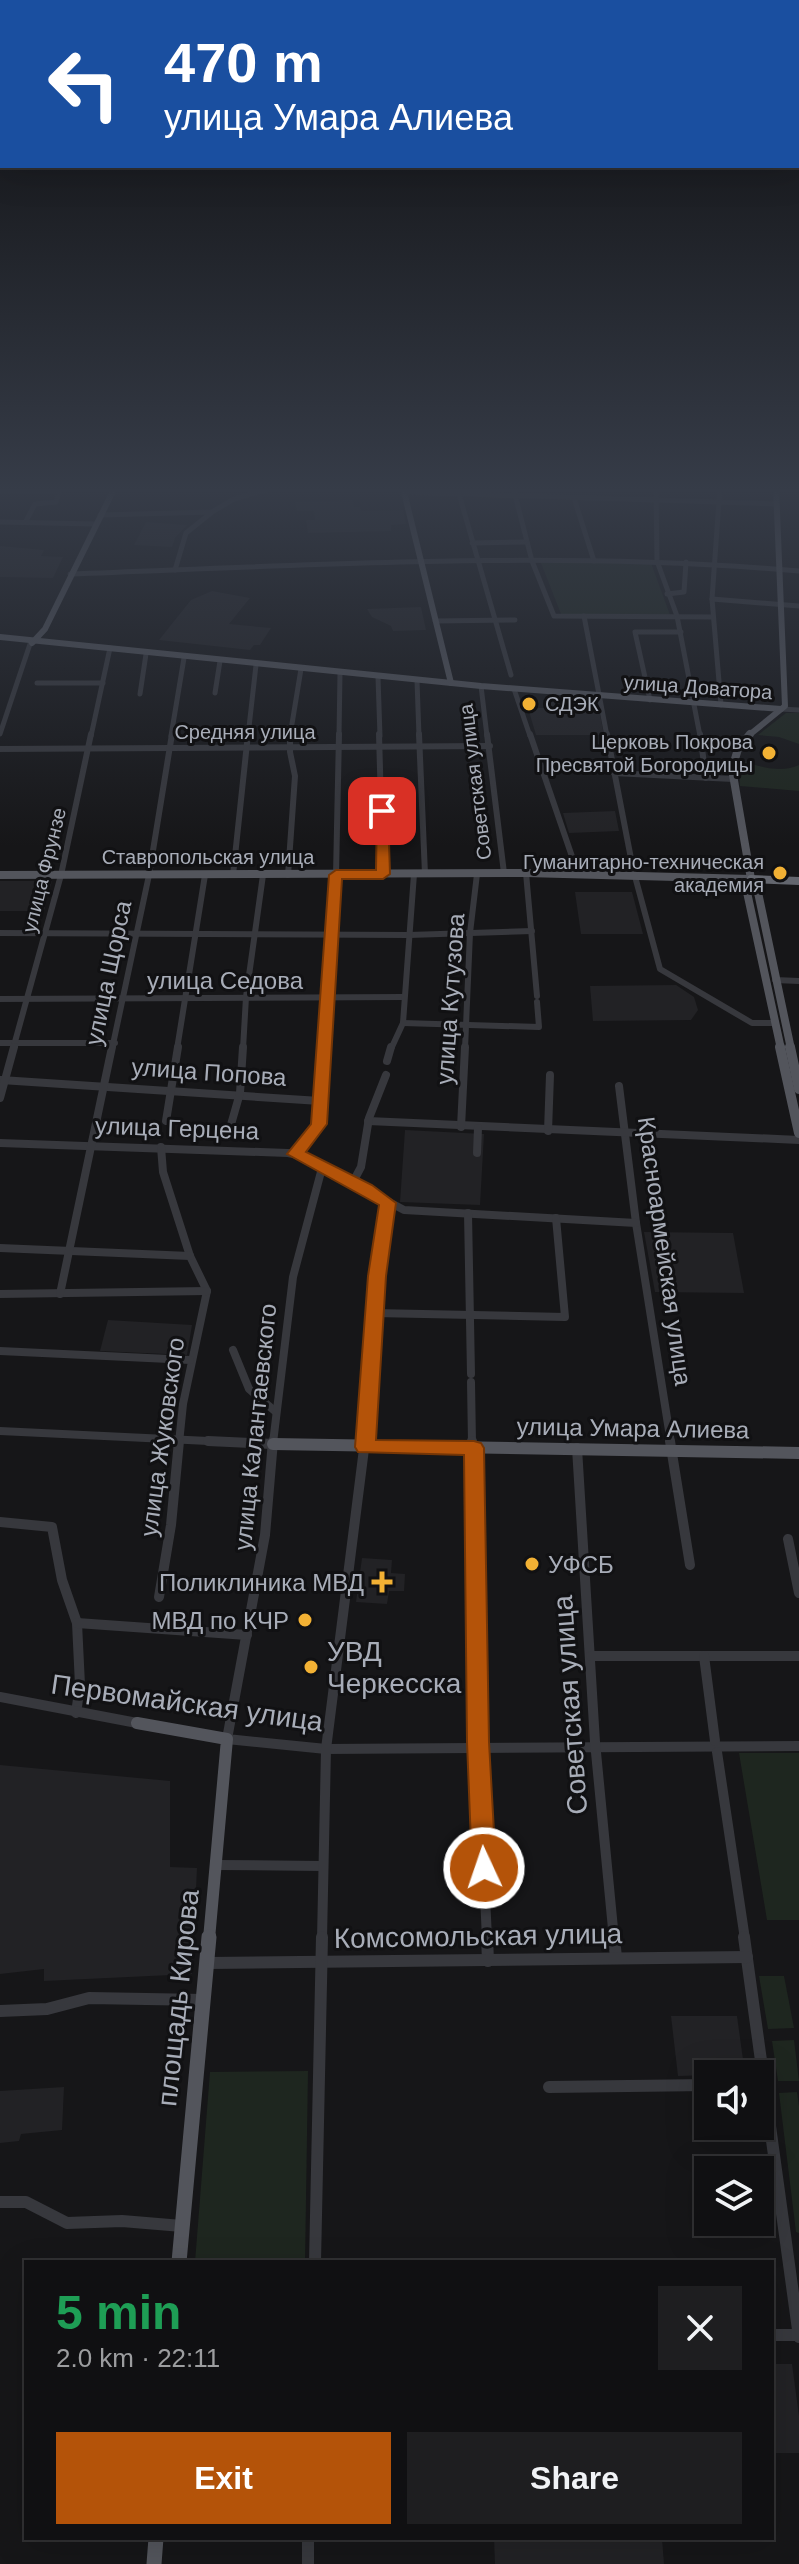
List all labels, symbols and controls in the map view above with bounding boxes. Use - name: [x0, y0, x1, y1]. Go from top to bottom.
- text: 470 m: [164, 31, 323, 94]
- icon: left: [32, 32, 136, 136]
- text: улица Умара Алиева: [164, 97, 513, 138]
- street label: улица Доватора: [623, 671, 774, 703]
- place label: СДЭК: [545, 693, 599, 715]
- marker: СДЭК: [520, 695, 538, 713]
- street label: Советская улица: [454, 702, 495, 861]
- street label: Средняя улица: [174, 721, 316, 743]
- place label: Церковь Покрова Пресвятой Богородицы: [536, 731, 754, 776]
- marker: Церковь Покрова Пресвятой Богородицы: [760, 744, 778, 762]
- pin: [348, 777, 416, 845]
- icon: arrive: [360, 789, 404, 833]
- street label: улица Фрунзе: [18, 805, 70, 935]
- street label: Ставропольская улица: [102, 846, 315, 868]
- place label: Гуманитарно-техническая академия: [523, 851, 764, 896]
- marker: Гуманитарно-техническая академия: [771, 864, 789, 882]
- street label: улица Щорса: [79, 898, 137, 1048]
- street label: улица Кутузова: [431, 912, 470, 1086]
- street label: улица Седова: [147, 967, 304, 994]
- street label: улица Попова: [131, 1053, 288, 1091]
- street label: улица Герцена: [95, 1112, 260, 1144]
- street label: Красноармейская улица: [633, 1115, 697, 1388]
- street label: улица Калантаевского: [229, 1302, 281, 1552]
- street label: улица Жуковского: [135, 1336, 189, 1538]
- street label: улица Умара Алиева: [516, 1412, 750, 1444]
- place label: УФСБ: [548, 1551, 614, 1578]
- marker: УФСБ: [523, 1555, 541, 1573]
- place label: Поликлиника МВД: [159, 1569, 364, 1596]
- marker: Поликлиника МВД: [371, 1571, 393, 1593]
- street label: Советская улица: [547, 1594, 593, 1816]
- place label: МВД по КЧР: [152, 1607, 289, 1634]
- marker: МВД по КЧР: [296, 1611, 314, 1629]
- place label: УВД Черкесска: [327, 1636, 462, 1699]
- marker: УВД Черкесска: [302, 1658, 320, 1676]
- street label: Первомайская улица: [49, 1669, 325, 1737]
- position arrow: [442, 1826, 526, 1910]
- street label: площадь Кирова: [151, 1888, 205, 2108]
- street label: Комсомольская улица: [333, 1918, 623, 1954]
- map controls: [694, 2060, 774, 2236]
- button: sound: [694, 2060, 774, 2140]
- button: layers: [694, 2156, 774, 2236]
- text: 5 min: [56, 2286, 181, 2339]
- button: close: [658, 2286, 742, 2370]
- text: 2.0 km · 22:11: [56, 2343, 220, 2373]
- button: Exit: [56, 2432, 391, 2524]
- button: Share: [407, 2432, 742, 2524]

